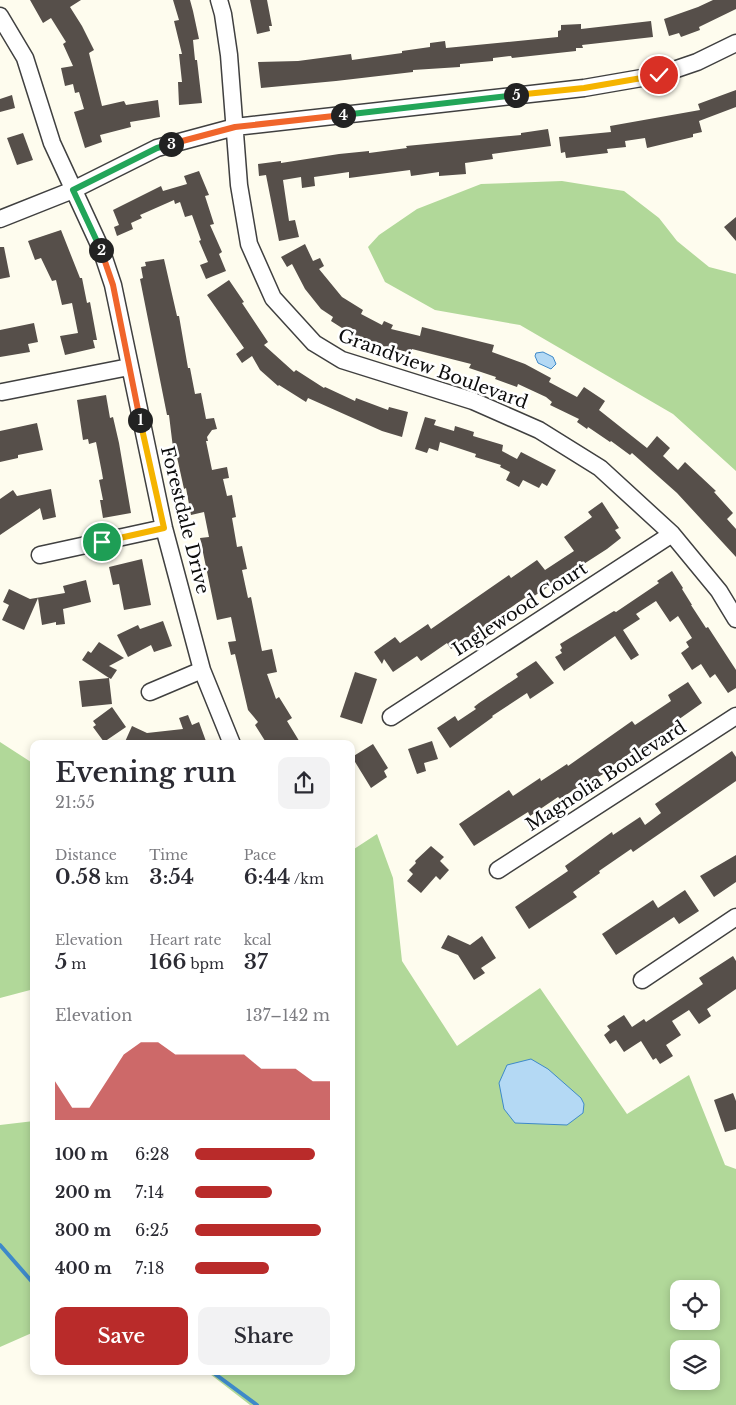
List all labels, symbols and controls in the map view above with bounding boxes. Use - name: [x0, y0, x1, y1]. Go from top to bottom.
- pin: [638, 54, 680, 96]
- icon: check: [645, 61, 673, 89]
- pin: 5: [504, 82, 528, 108]
- text: 5: [512, 86, 521, 104]
- pin: 4: [330, 102, 356, 128]
- text: 4: [339, 106, 348, 124]
- pin: 3: [158, 132, 184, 156]
- text: 3: [167, 135, 176, 153]
- pin: 2: [88, 238, 114, 262]
- text: 2: [97, 241, 106, 259]
- street label: Grandview Boulevard: [335, 324, 531, 414]
- pin: 1: [128, 408, 152, 432]
- text: 1: [137, 411, 144, 429]
- street label: Forestdale Drive: [156, 444, 214, 596]
- pin: [81, 521, 123, 563]
- icon: arrive: [88, 528, 116, 556]
- street label: Inglewood Court: [449, 557, 592, 661]
- street label: Magnolia Boulevard: [522, 716, 690, 836]
- text: Evening run: [55, 755, 236, 790]
- button: share: [278, 757, 330, 809]
- text: 21:55: [55, 792, 95, 812]
- text: Distance: [55, 846, 117, 864]
- text: Time: [149, 846, 188, 864]
- text: Pace: [244, 846, 276, 864]
- text: 0.58: [55, 864, 101, 890]
- text: 3:54: [149, 864, 194, 890]
- text: 6:44: [244, 864, 290, 890]
- text: km: [101, 870, 129, 888]
- text: /km: [290, 870, 324, 888]
- text: Elevation: [55, 931, 123, 949]
- text: Heart rate: [149, 931, 221, 949]
- text: kcal: [244, 931, 272, 949]
- text: 5: [55, 949, 67, 975]
- text: 166: [149, 949, 186, 975]
- text: 37: [244, 949, 268, 975]
- text: m: [67, 955, 86, 973]
- text: bpm: [186, 955, 224, 973]
- text: Elevation: [55, 1005, 132, 1025]
- text: 137–142 m: [246, 1005, 330, 1025]
- text: 100 m: [55, 1144, 108, 1164]
- text: 6:28: [135, 1144, 169, 1164]
- text: 200 m: [55, 1182, 112, 1202]
- text: 7:14: [135, 1182, 164, 1202]
- text: 300 m: [55, 1220, 111, 1240]
- text: 6:25: [135, 1220, 169, 1240]
- text: 400 m: [55, 1258, 112, 1278]
- text: 7:18: [135, 1258, 164, 1278]
- map controls: [670, 1280, 720, 1390]
- button: locate: [670, 1280, 720, 1330]
- button: Save: [55, 1307, 188, 1365]
- button: Share: [198, 1307, 330, 1365]
- button: layers: [670, 1340, 720, 1390]

